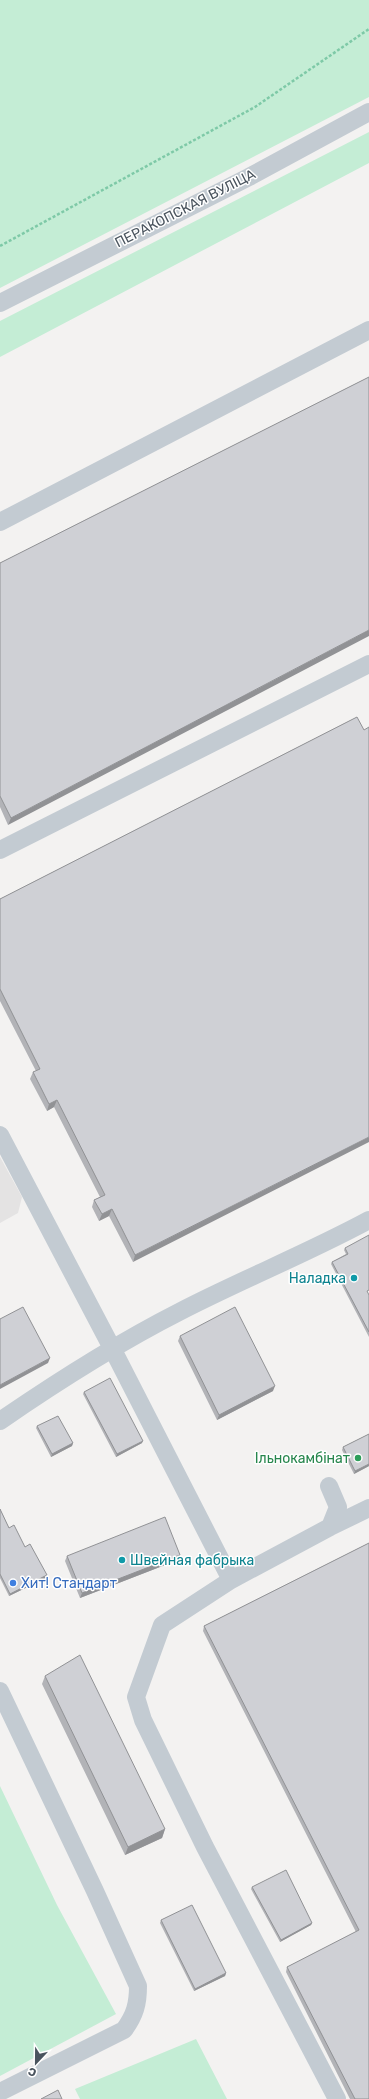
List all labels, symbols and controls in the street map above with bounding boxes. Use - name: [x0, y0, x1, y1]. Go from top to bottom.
- street label: ПЕРАКОПСКАЯ ВУЛІЦА: [112, 165, 259, 251]
- place label: Наладка: [289, 1270, 346, 1287]
- marker: Наладка: [349, 1273, 359, 1283]
- place label: Ільнокамбінат: [255, 1450, 350, 1467]
- marker: Ільнокамбінат: [353, 1453, 363, 1463]
- place label: Швейная фабрыка: [130, 1552, 254, 1569]
- marker: Швейная фабрыка: [117, 1555, 127, 1565]
- place label: Хит! Стандарт: [21, 1575, 117, 1592]
- marker: Хит! Стандарт: [8, 1578, 18, 1588]
- north arrow: [16, 2043, 56, 2083]
- text: С: [26, 2064, 38, 2079]

